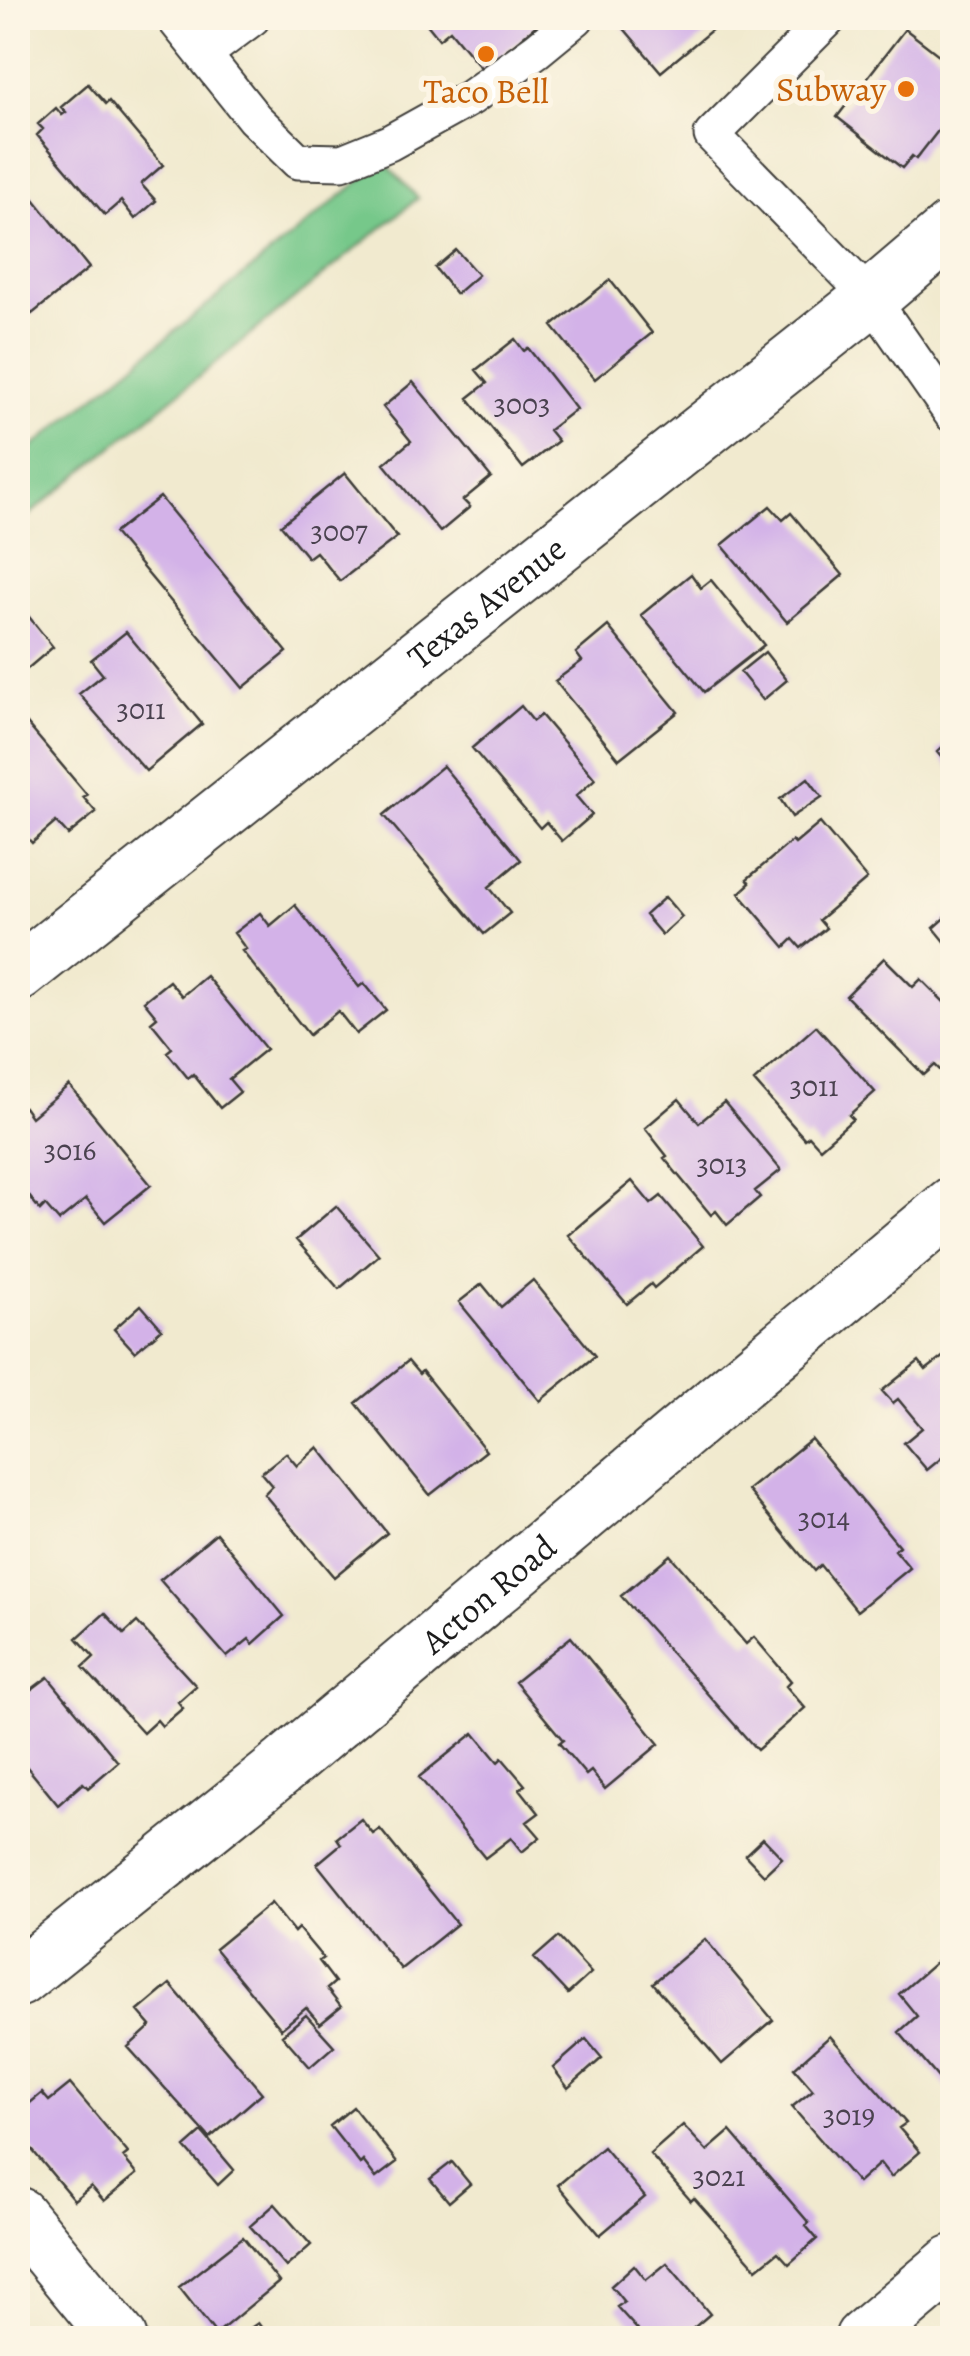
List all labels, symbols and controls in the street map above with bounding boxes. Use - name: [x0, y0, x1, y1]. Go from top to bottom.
- marker: Taco Bell: [475, 43, 497, 65]
- place label: Subway: [776, 65, 886, 113]
- place label: Taco Bell: [423, 67, 549, 115]
- marker: Subway: [895, 78, 917, 100]
- house number: 3003: [494, 384, 550, 424]
- house number: 3007: [310, 511, 368, 551]
- street label: Texas Avenue: [397, 525, 576, 680]
- house number: 3011: [117, 689, 166, 729]
- house number: 3011: [790, 1066, 839, 1106]
- house number: 3016: [44, 1130, 96, 1170]
- house number: 3013: [696, 1144, 748, 1184]
- house number: 3014: [798, 1498, 850, 1538]
- street label: Acton Road: [410, 1523, 566, 1665]
- house number: 3019: [823, 2095, 875, 2135]
- house number: 3021: [693, 2156, 745, 2196]

